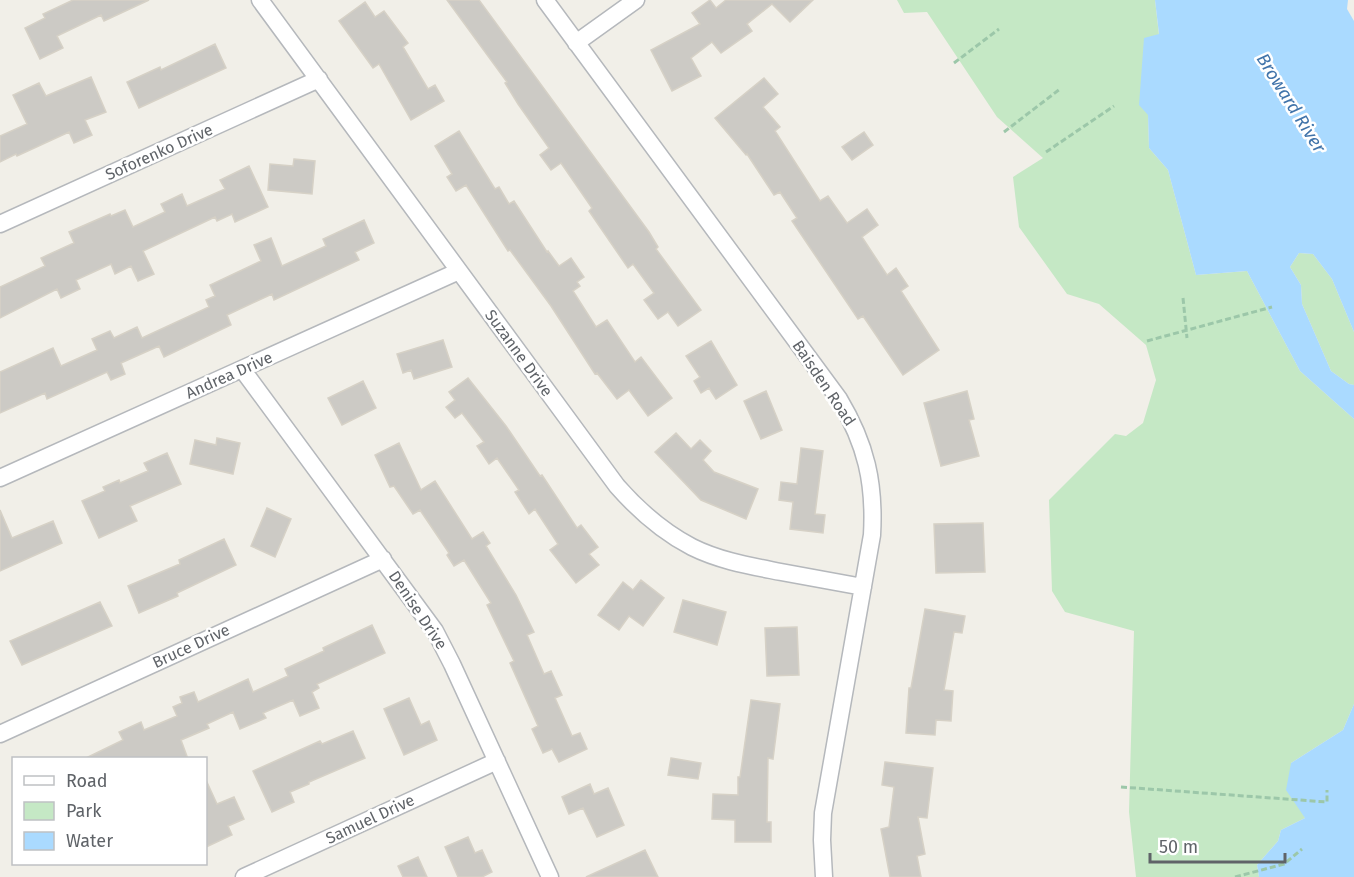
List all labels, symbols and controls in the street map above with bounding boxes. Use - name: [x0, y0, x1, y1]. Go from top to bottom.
- water label: Broward River: [1252, 49, 1331, 158]
- street label: Soforenko Drive: [102, 120, 216, 184]
- street label: Suzanne Drive: [481, 306, 557, 400]
- street label: Baisden Road: [788, 337, 860, 429]
- street label: Andrea Drive: [183, 347, 275, 403]
- street label: Denise Drive: [385, 567, 451, 653]
- street label: Bruce Drive: [149, 620, 233, 672]
- legend: [12, 757, 207, 865]
- text: Road: [66, 770, 108, 792]
- street label: Samuel Drive: [323, 790, 417, 848]
- text: Park: [66, 800, 102, 822]
- scale bar: [1150, 826, 1285, 864]
- text: Water: [66, 830, 113, 852]
- text: 50 m: [1159, 836, 1198, 858]

